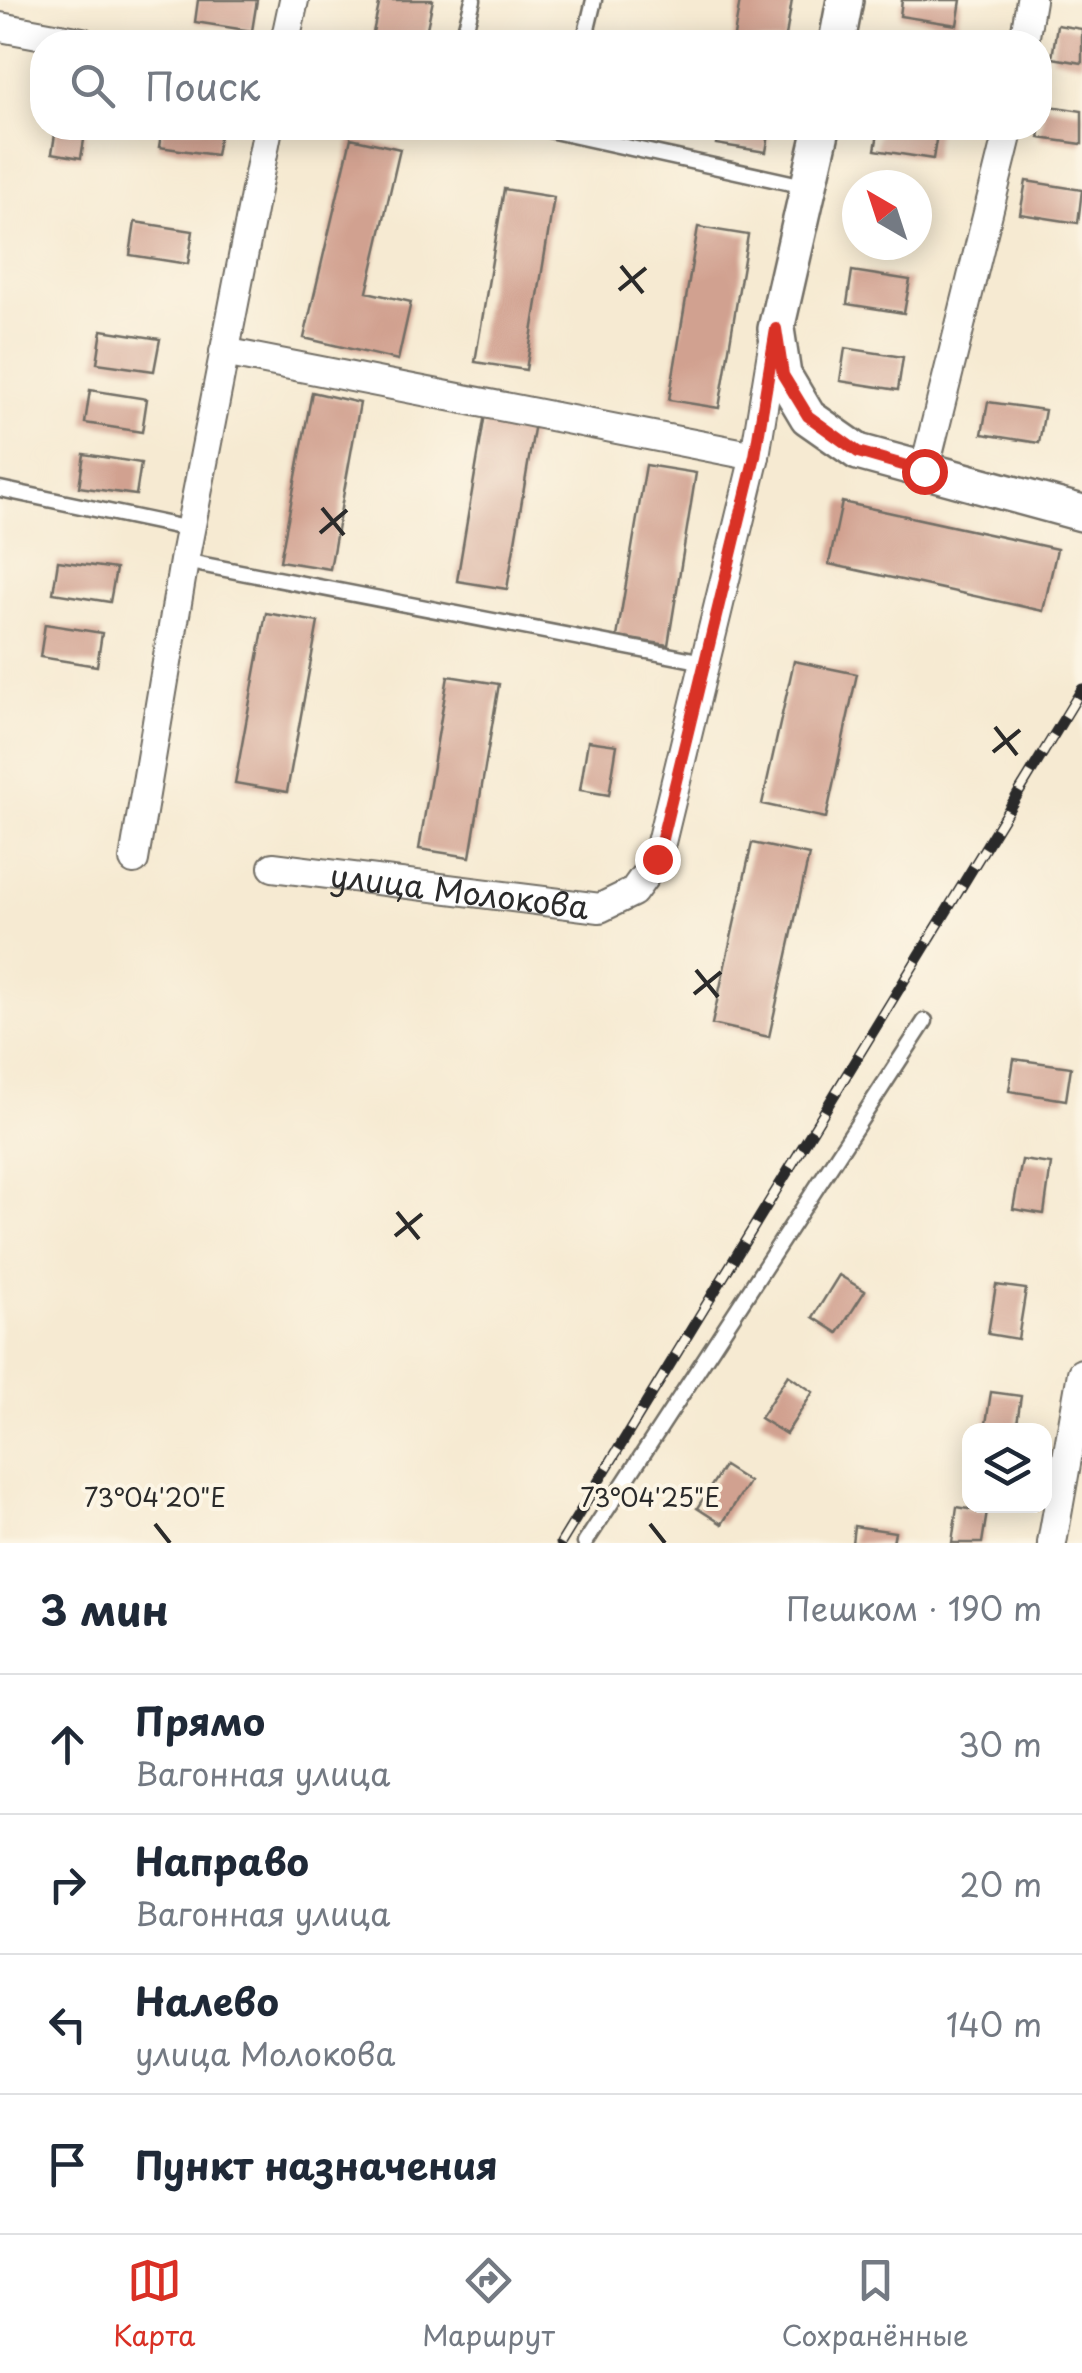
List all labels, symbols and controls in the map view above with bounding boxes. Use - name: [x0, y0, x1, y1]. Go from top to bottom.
- search box: [30, 30, 1052, 140]
- text: Поиск: [145, 57, 260, 114]
- icon: search: [65, 58, 120, 113]
- north arrow: [842, 170, 932, 260]
- route start: [902, 449, 948, 495]
- route end: [635, 837, 681, 883]
- street label: улица Молокова: [327, 850, 592, 930]
- map controls: [962, 1423, 1052, 1513]
- button: layers: [962, 1423, 1052, 1513]
- text: 73°04'20"E: [84, 1478, 226, 1516]
- text: 73°04'25"E: [580, 1478, 720, 1516]
- text: 3 мин: [40, 1577, 169, 1640]
- text: Пешком · 190 m: [786, 1584, 1042, 1632]
- text: Прямо: [135, 1692, 265, 1749]
- icon: ahead: [40, 1717, 95, 1772]
- text: 30 m: [958, 1720, 1042, 1768]
- text: Вагонная улица: [135, 1749, 390, 1797]
- text: Направо: [135, 1832, 309, 1889]
- icon: right: [40, 1857, 95, 1912]
- text: 20 m: [960, 1860, 1042, 1908]
- text: Вагонная улица: [135, 1889, 390, 1937]
- text: Налево: [135, 1972, 279, 2029]
- icon: left: [40, 1997, 95, 2052]
- text: 140 m: [946, 2000, 1042, 2048]
- text: улица Молокова: [135, 2029, 395, 2077]
- text: Пункт назначения: [135, 2136, 498, 2193]
- icon: arrive: [40, 2137, 95, 2192]
- tab: Карта: [113, 2253, 196, 2356]
- tab: Маршрут: [422, 2253, 555, 2356]
- tab: Сохранённые: [781, 2253, 969, 2356]

